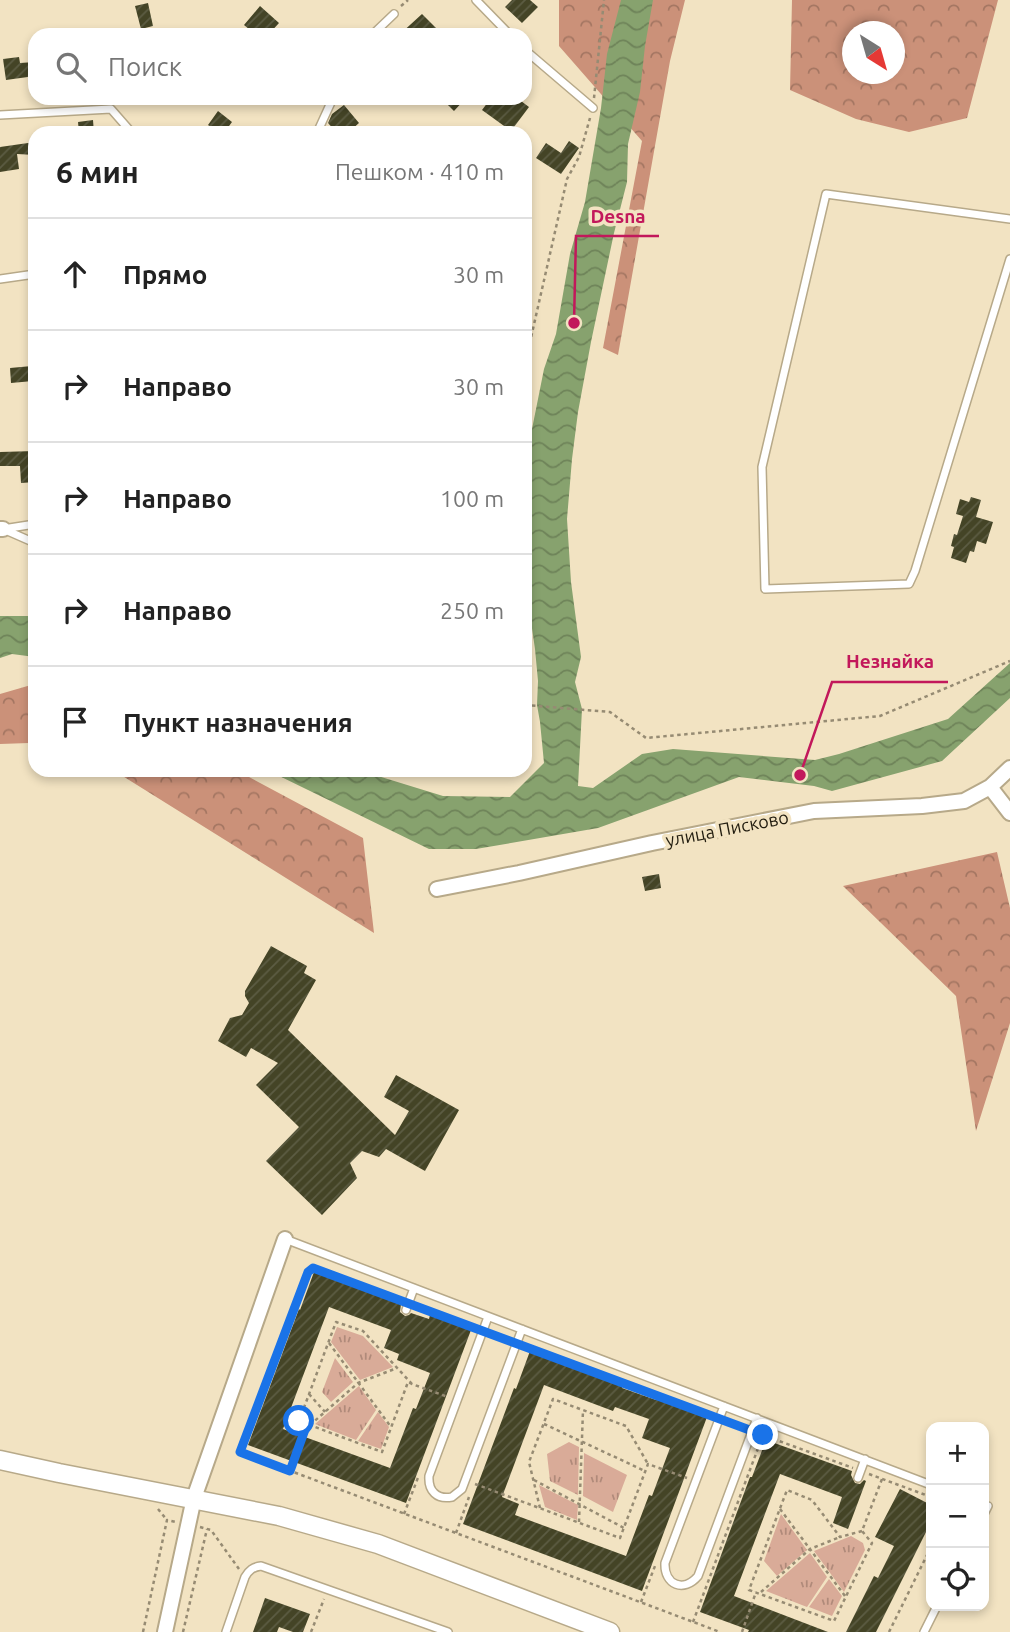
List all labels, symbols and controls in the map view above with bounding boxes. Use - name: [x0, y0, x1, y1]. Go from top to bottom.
- north arrow: [842, 21, 905, 84]
- search box: [28, 28, 532, 105]
- icon: search: [52, 48, 90, 86]
- text: Поиск: [108, 52, 182, 81]
- text: 6 мин: [56, 155, 139, 189]
- text: Пешком · 410 m: [335, 159, 504, 184]
- callout: Desna: [576, 196, 659, 236]
- text: Desna: [590, 205, 646, 227]
- icon: ahead: [56, 255, 94, 293]
- text: Прямо: [123, 260, 207, 289]
- text: 30 m: [453, 262, 504, 287]
- icon: right: [56, 367, 94, 405]
- text: Направо: [123, 372, 232, 401]
- text: 30 m: [453, 374, 504, 399]
- icon: right: [56, 479, 94, 517]
- text: Направо: [123, 484, 232, 513]
- text: 100 m: [440, 486, 504, 511]
- icon: right: [56, 591, 94, 629]
- text: Направо: [123, 596, 232, 625]
- text: 250 m: [440, 598, 504, 623]
- callout: Незнайка: [832, 642, 948, 682]
- text: Незнайка: [846, 650, 934, 672]
- icon: arrive: [56, 703, 94, 741]
- text: Пункт назначения: [123, 708, 353, 737]
- street label: улица Писково: [664, 806, 790, 850]
- route start: [283, 1405, 314, 1436]
- route end: [747, 1419, 778, 1450]
- map controls: [926, 1422, 989, 1611]
- button: +: [926, 1422, 989, 1485]
- button: −: [926, 1485, 989, 1548]
- button: locate: [926, 1548, 989, 1611]

